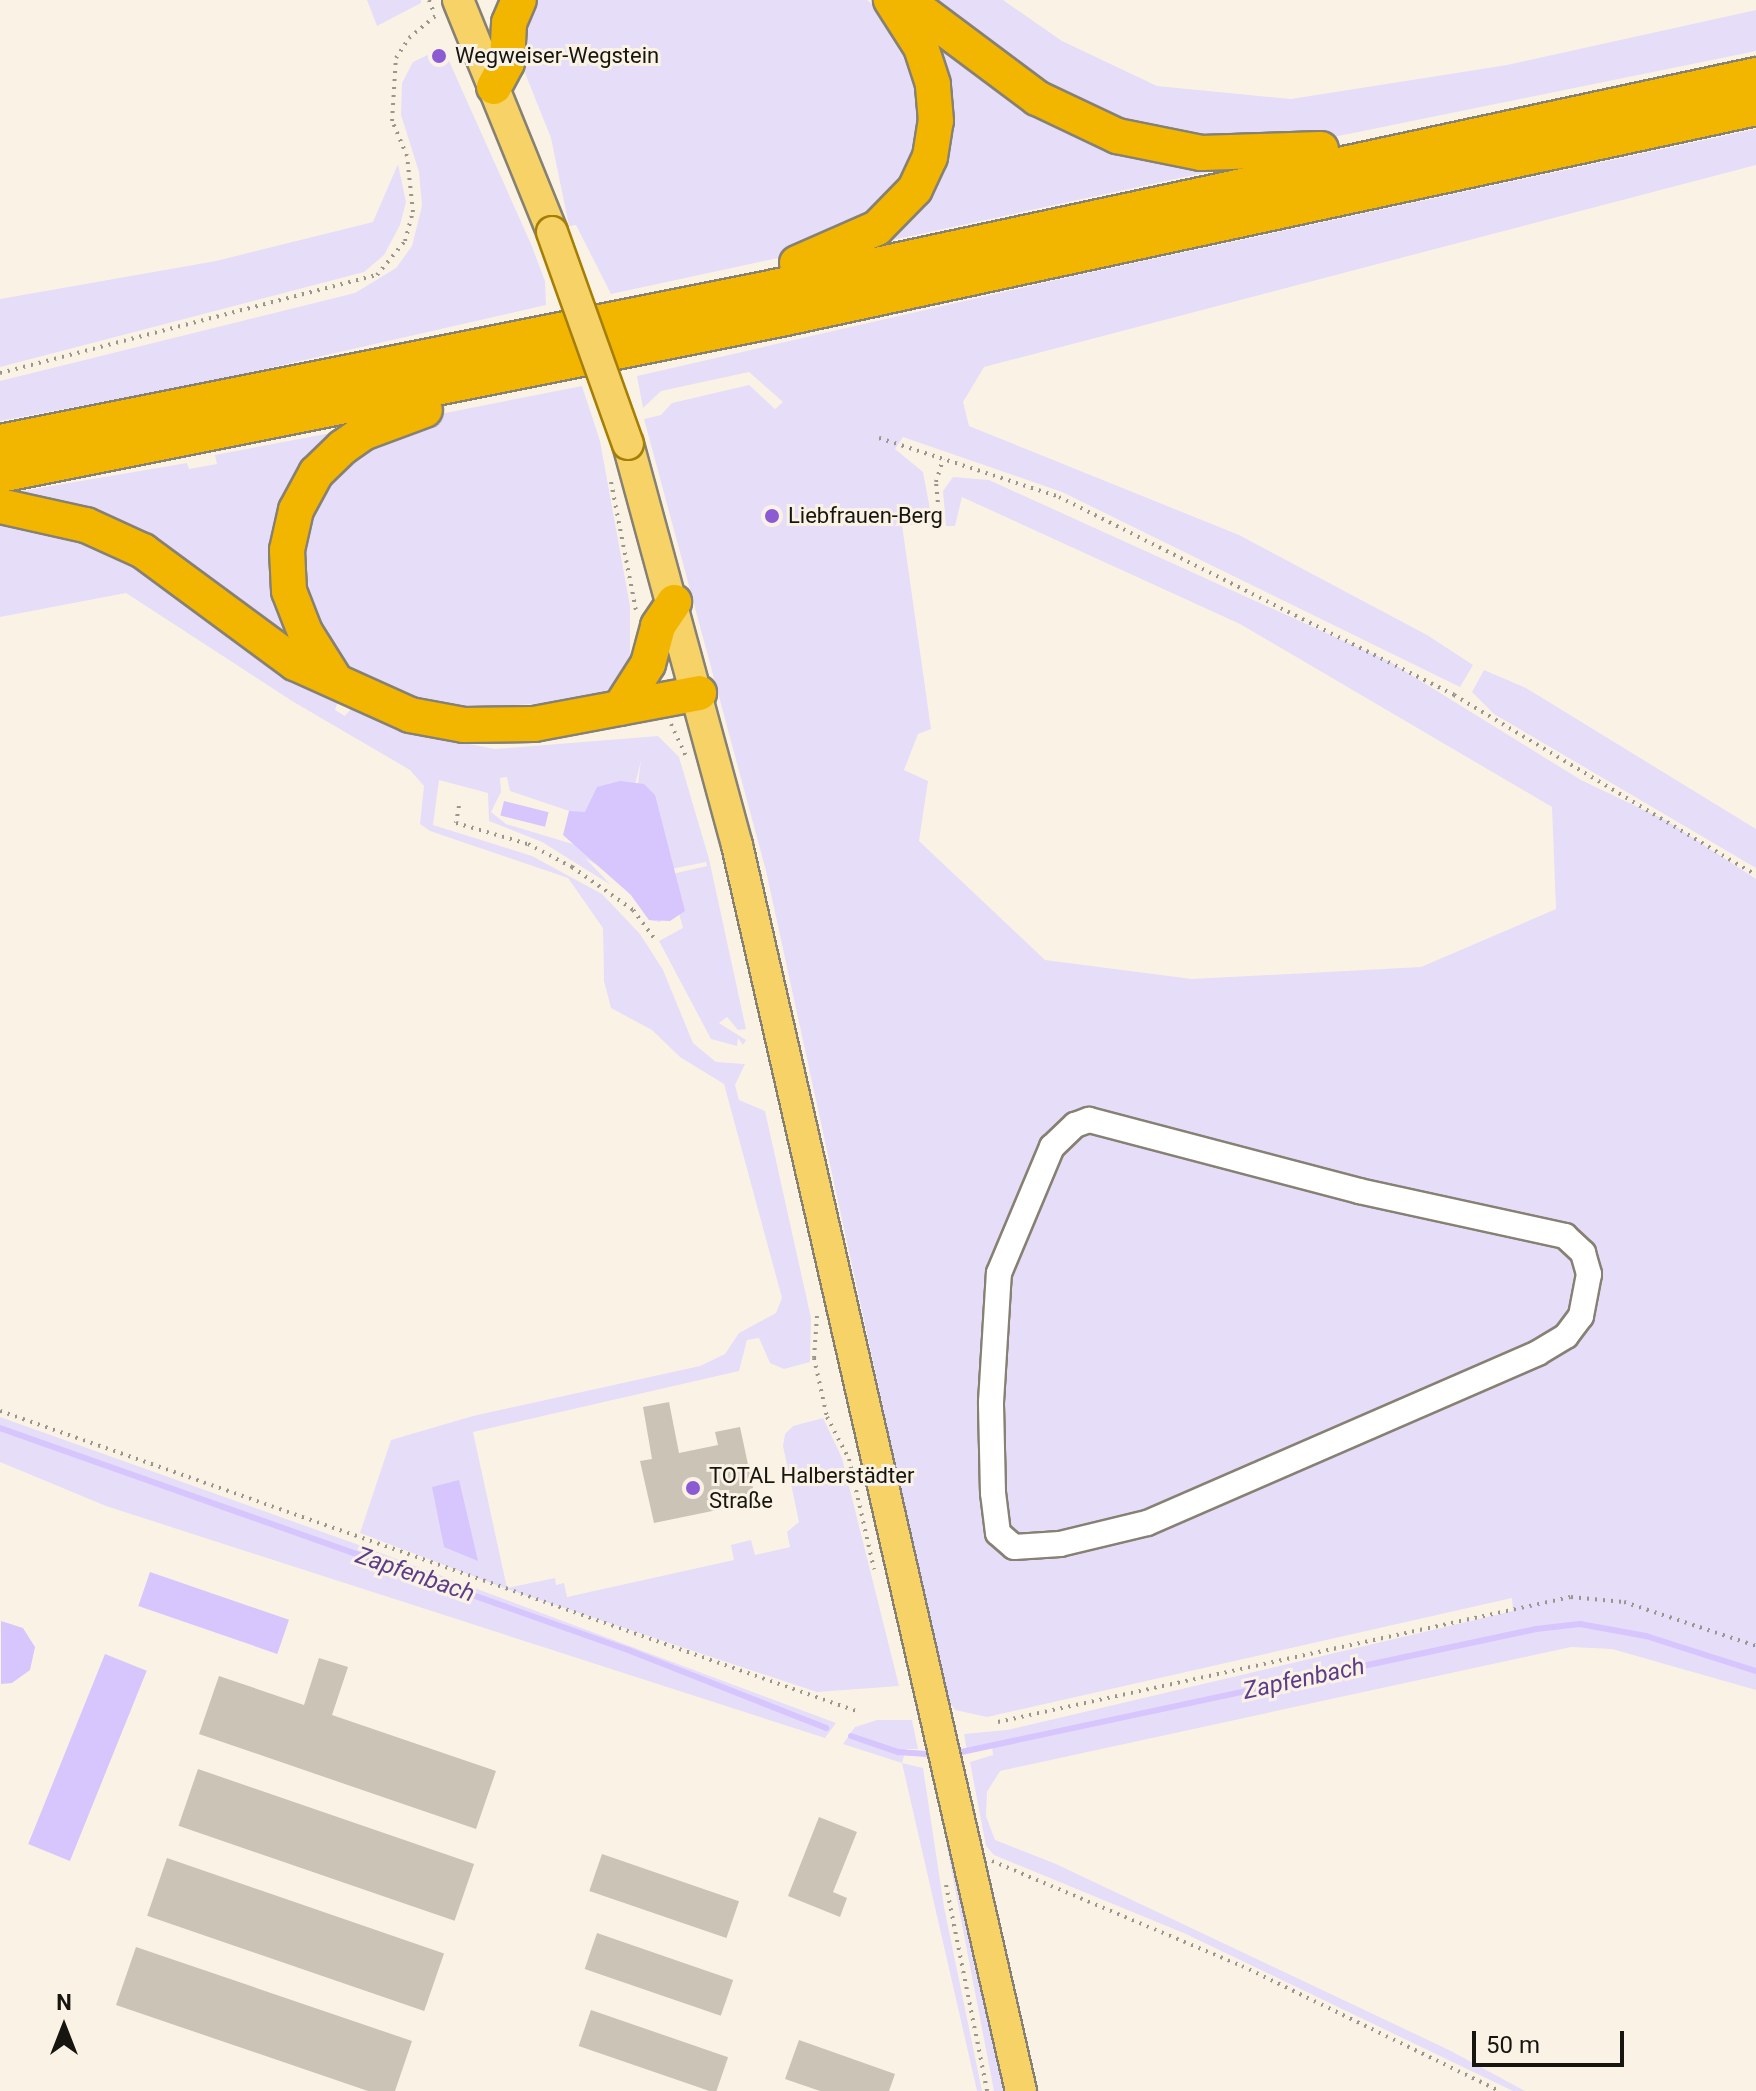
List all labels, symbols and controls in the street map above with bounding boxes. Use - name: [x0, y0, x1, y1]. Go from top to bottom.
- place label: Wegweiser-Wegstein: [455, 43, 659, 69]
- marker: Wegweiser-Wegstein: [430, 47, 448, 65]
- place label: Liebfrauen-Berg: [788, 503, 943, 529]
- marker: Liebfrauen-Berg: [763, 507, 781, 525]
- place label: TOTAL Halberstädter Straße: [709, 1462, 914, 1514]
- marker: TOTAL Halberstädter Straße: [684, 1479, 702, 1497]
- water label: Zapfenbach: [352, 1541, 478, 1609]
- water label: Zapfenbach: [1241, 1652, 1367, 1706]
- north arrow: [24, 1987, 104, 2067]
- text: N: [56, 1990, 72, 2015]
- scale bar: [1476, 2015, 1628, 2065]
- text: 50 m: [1486, 2031, 1540, 2059]

